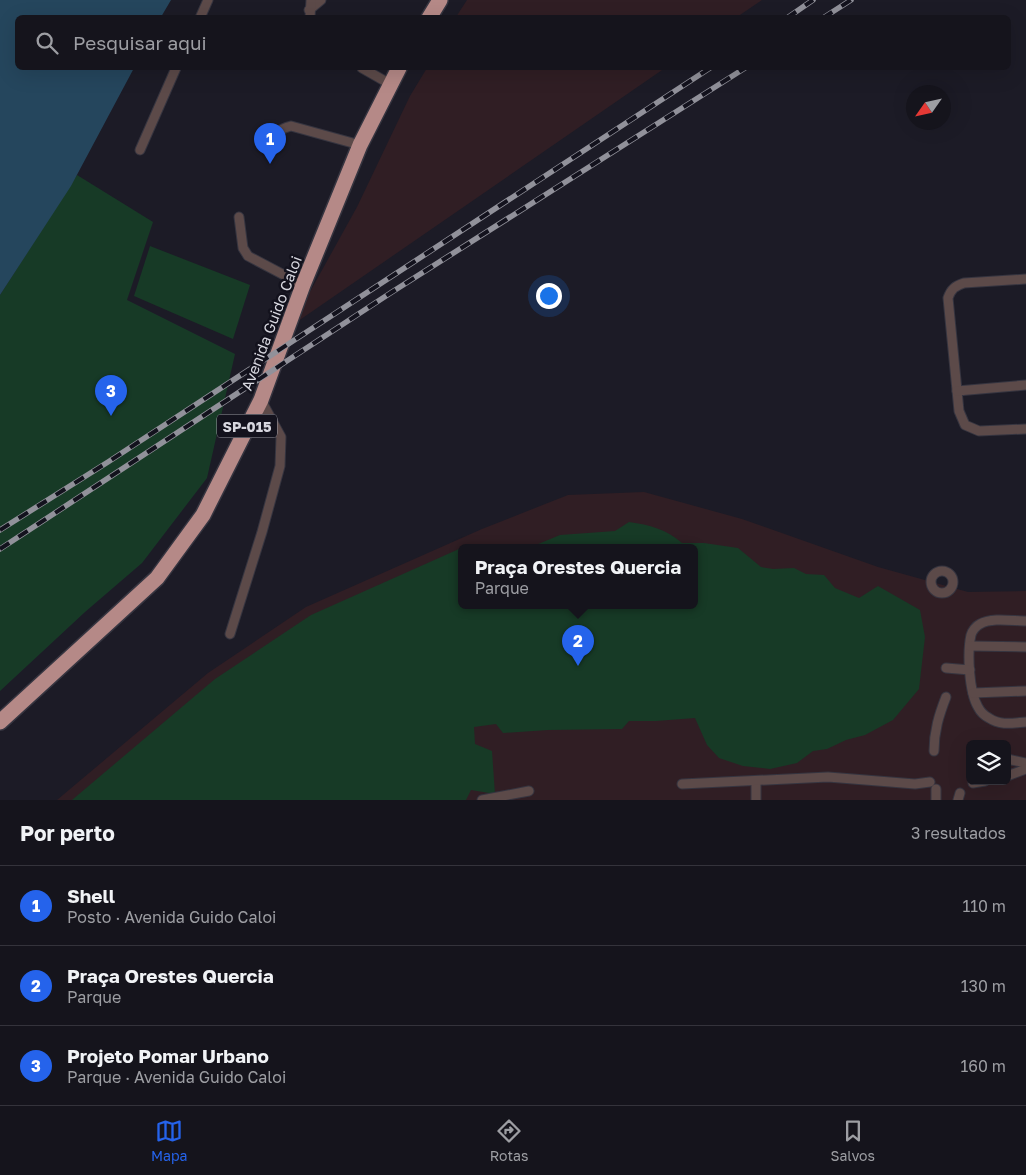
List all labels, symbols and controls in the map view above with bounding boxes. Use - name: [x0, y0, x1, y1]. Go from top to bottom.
- search box: [15, 15, 1011, 70]
- icon: search: [33, 29, 61, 57]
- text: Pesquisar aqui: [73, 31, 207, 54]
- north arrow: [906, 85, 951, 130]
- pin: 1: [254, 123, 286, 164]
- street label: Avenida Guido Caloi: [237, 253, 305, 393]
- your location: [536, 283, 562, 309]
- pin: 3: [95, 375, 127, 416]
- road number: SP-015: [217, 414, 277, 438]
- popup: [458, 544, 698, 609]
- text: Praça Orestes Quercia: [475, 555, 681, 578]
- text: Parque: [475, 578, 529, 598]
- pin: 2: [562, 625, 594, 666]
- map controls: [966, 740, 1011, 785]
- button: layers: [966, 740, 1011, 785]
- text: Por perto: [20, 820, 115, 846]
- text: 3 resultados: [911, 823, 1006, 843]
- text: Shell: [67, 884, 115, 907]
- text: 1: [32, 896, 40, 916]
- text: 110 m: [962, 896, 1006, 916]
- text: Posto · Avenida Guido Caloi: [67, 907, 276, 927]
- text: Praça Orestes Quercia: [67, 964, 274, 987]
- text: 2: [31, 976, 41, 996]
- text: 130 m: [961, 976, 1006, 996]
- text: Parque: [67, 987, 121, 1007]
- text: Projeto Pomar Urbano: [67, 1044, 269, 1067]
- text: 3: [31, 1056, 41, 1076]
- text: 160 m: [960, 1056, 1006, 1076]
- text: Parque · Avenida Guido Caloi: [67, 1067, 286, 1087]
- tab: Mapa: [151, 1117, 188, 1164]
- tab: Rotas: [490, 1117, 528, 1164]
- tab: Salvos: [830, 1117, 875, 1164]

